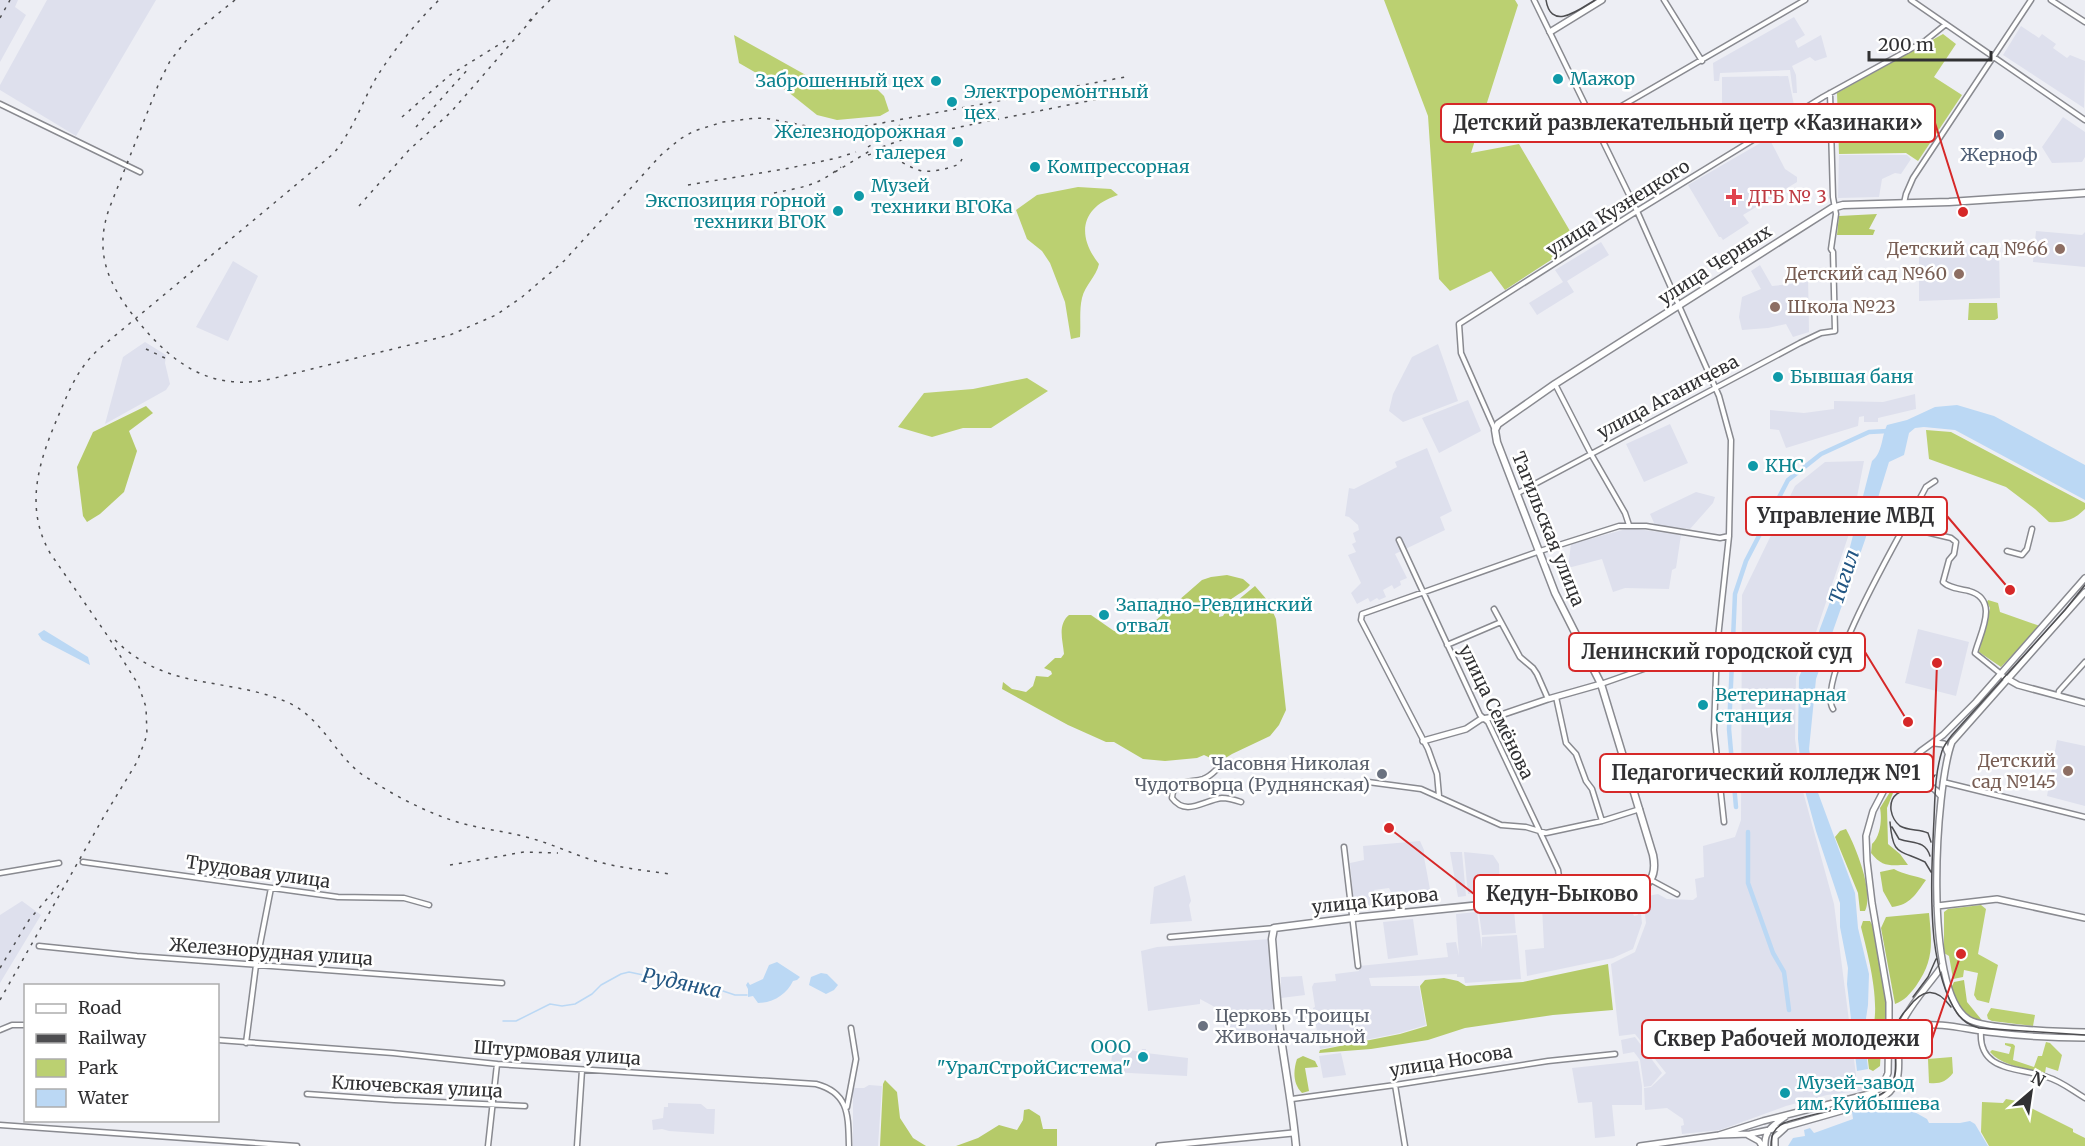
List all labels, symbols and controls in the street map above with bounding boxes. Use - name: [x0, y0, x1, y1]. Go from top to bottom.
- scale bar: [1869, 24, 1990, 62]
- text: 200 m: [1878, 33, 1934, 56]
- place label: Мажор: [1570, 67, 1635, 90]
- place label: Заброшенный цех: [756, 69, 924, 92]
- marker: Мажор: [1551, 72, 1565, 86]
- marker: Заброшенный цех: [929, 74, 943, 88]
- place label: Электроремонтный цех: [964, 80, 1149, 124]
- marker: Электроремонтный цех: [945, 95, 959, 109]
- callout: Детский развлекательный цетр «Казинаки»: [1441, 104, 1935, 142]
- text: Детский развлекательный цетр «Казинаки»: [1453, 110, 1923, 135]
- place label: Железнодорожная галерея: [774, 120, 946, 164]
- marker: Жерноф: [1992, 128, 2006, 142]
- marker: Железнодорожная галерея: [951, 135, 965, 149]
- place label: Жерноф: [1960, 143, 2038, 166]
- street label: улица Кузнецкого: [1542, 154, 1694, 261]
- place label: Компрессорная: [1047, 155, 1190, 178]
- marker: Компрессорная: [1028, 160, 1042, 174]
- place label: Музей техники ВГОКа: [871, 174, 1013, 218]
- place label: ДГБ № 3: [1748, 185, 1827, 208]
- marker: ДГБ № 3: [1725, 188, 1743, 206]
- place label: Экспозиция горной техники ВГОК: [645, 189, 826, 233]
- marker: Музей техники ВГОКа: [852, 189, 866, 203]
- marker: Экспозиция горной техники ВГОК: [831, 204, 845, 218]
- street label: улица Черных: [1654, 219, 1776, 310]
- place label: Детский сад №66: [1887, 237, 2048, 260]
- marker: Детский сад №66: [2053, 242, 2067, 256]
- place label: Детский сад №60: [1785, 262, 1947, 285]
- marker: Детский сад №60: [1952, 267, 1966, 281]
- place label: Школа №23: [1787, 295, 1896, 318]
- marker: Школа №23: [1768, 300, 1782, 314]
- street label: улица Аганичева: [1593, 349, 1743, 444]
- place label: Бывшая баня: [1790, 365, 1914, 388]
- marker: Бывшая баня: [1771, 370, 1785, 384]
- street label: Тагильская улица: [1507, 448, 1590, 610]
- place label: КНС: [1765, 454, 1804, 477]
- marker: КНС: [1746, 459, 1760, 473]
- callout: Управление МВД: [1746, 497, 1947, 535]
- text: Управление МВД: [1756, 503, 1935, 528]
- water label: Тагил: [1823, 546, 1864, 607]
- place label: Западно-Ревдинский отвал: [1116, 593, 1313, 637]
- marker: Западно-Ревдинский отвал: [1097, 608, 1111, 622]
- callout: Ленинский городской суд: [1569, 633, 1865, 671]
- text: Ленинский городской суд: [1581, 639, 1853, 664]
- street label: улица Семёнова: [1454, 641, 1539, 783]
- place label: Ветеринарная станция: [1715, 683, 1847, 727]
- marker: Ветеринарная станция: [1696, 698, 1710, 712]
- place label: Детский сад №145: [1972, 749, 2056, 793]
- place label: Часовня Николая Чудотворца (Руднянская): [1135, 752, 1370, 796]
- callout: Педагогический колледж №1: [1600, 754, 1933, 792]
- text: Педагогический колледж №1: [1611, 760, 1921, 785]
- marker: Детский сад №145: [2061, 764, 2075, 778]
- marker: Часовня Николая Чудотворца (Руднянская): [1375, 767, 1389, 781]
- street label: Трудовая улица: [184, 850, 332, 893]
- callout: Кедун-Быково: [1474, 875, 1650, 913]
- text: Кедун-Быково: [1486, 881, 1638, 906]
- street label: улица Кирова: [1311, 882, 1440, 919]
- street label: Железнорудная улица: [168, 933, 374, 970]
- water label: Рудянка: [640, 962, 724, 1003]
- legend: [24, 984, 219, 1122]
- text: Road: [78, 996, 122, 1019]
- place label: Церковь Троицы Живоначальной: [1215, 1004, 1370, 1048]
- marker: Церковь Троицы Живоначальной: [1196, 1019, 1210, 1033]
- callout: Сквер Рабочей молодежи: [1642, 1020, 1932, 1058]
- text: Railway: [78, 1026, 147, 1049]
- text: Сквер Рабочей молодежи: [1654, 1026, 1920, 1051]
- street label: Штурмовая улица: [473, 1035, 642, 1070]
- place label: ООО "УралСтройСистема": [937, 1035, 1131, 1079]
- street label: улица Носова: [1388, 1039, 1515, 1082]
- marker: ООО "УралСтройСистема": [1136, 1050, 1150, 1064]
- text: Park: [78, 1056, 119, 1079]
- north arrow: [2001, 1062, 2061, 1122]
- text: N: [2028, 1067, 2049, 1091]
- street label: Ключевская улица: [331, 1071, 504, 1102]
- place label: Музей-завод им. Куйбышева: [1797, 1071, 1940, 1115]
- text: Water: [77, 1086, 129, 1109]
- marker: Музей-завод им. Куйбышева: [1778, 1086, 1792, 1100]

